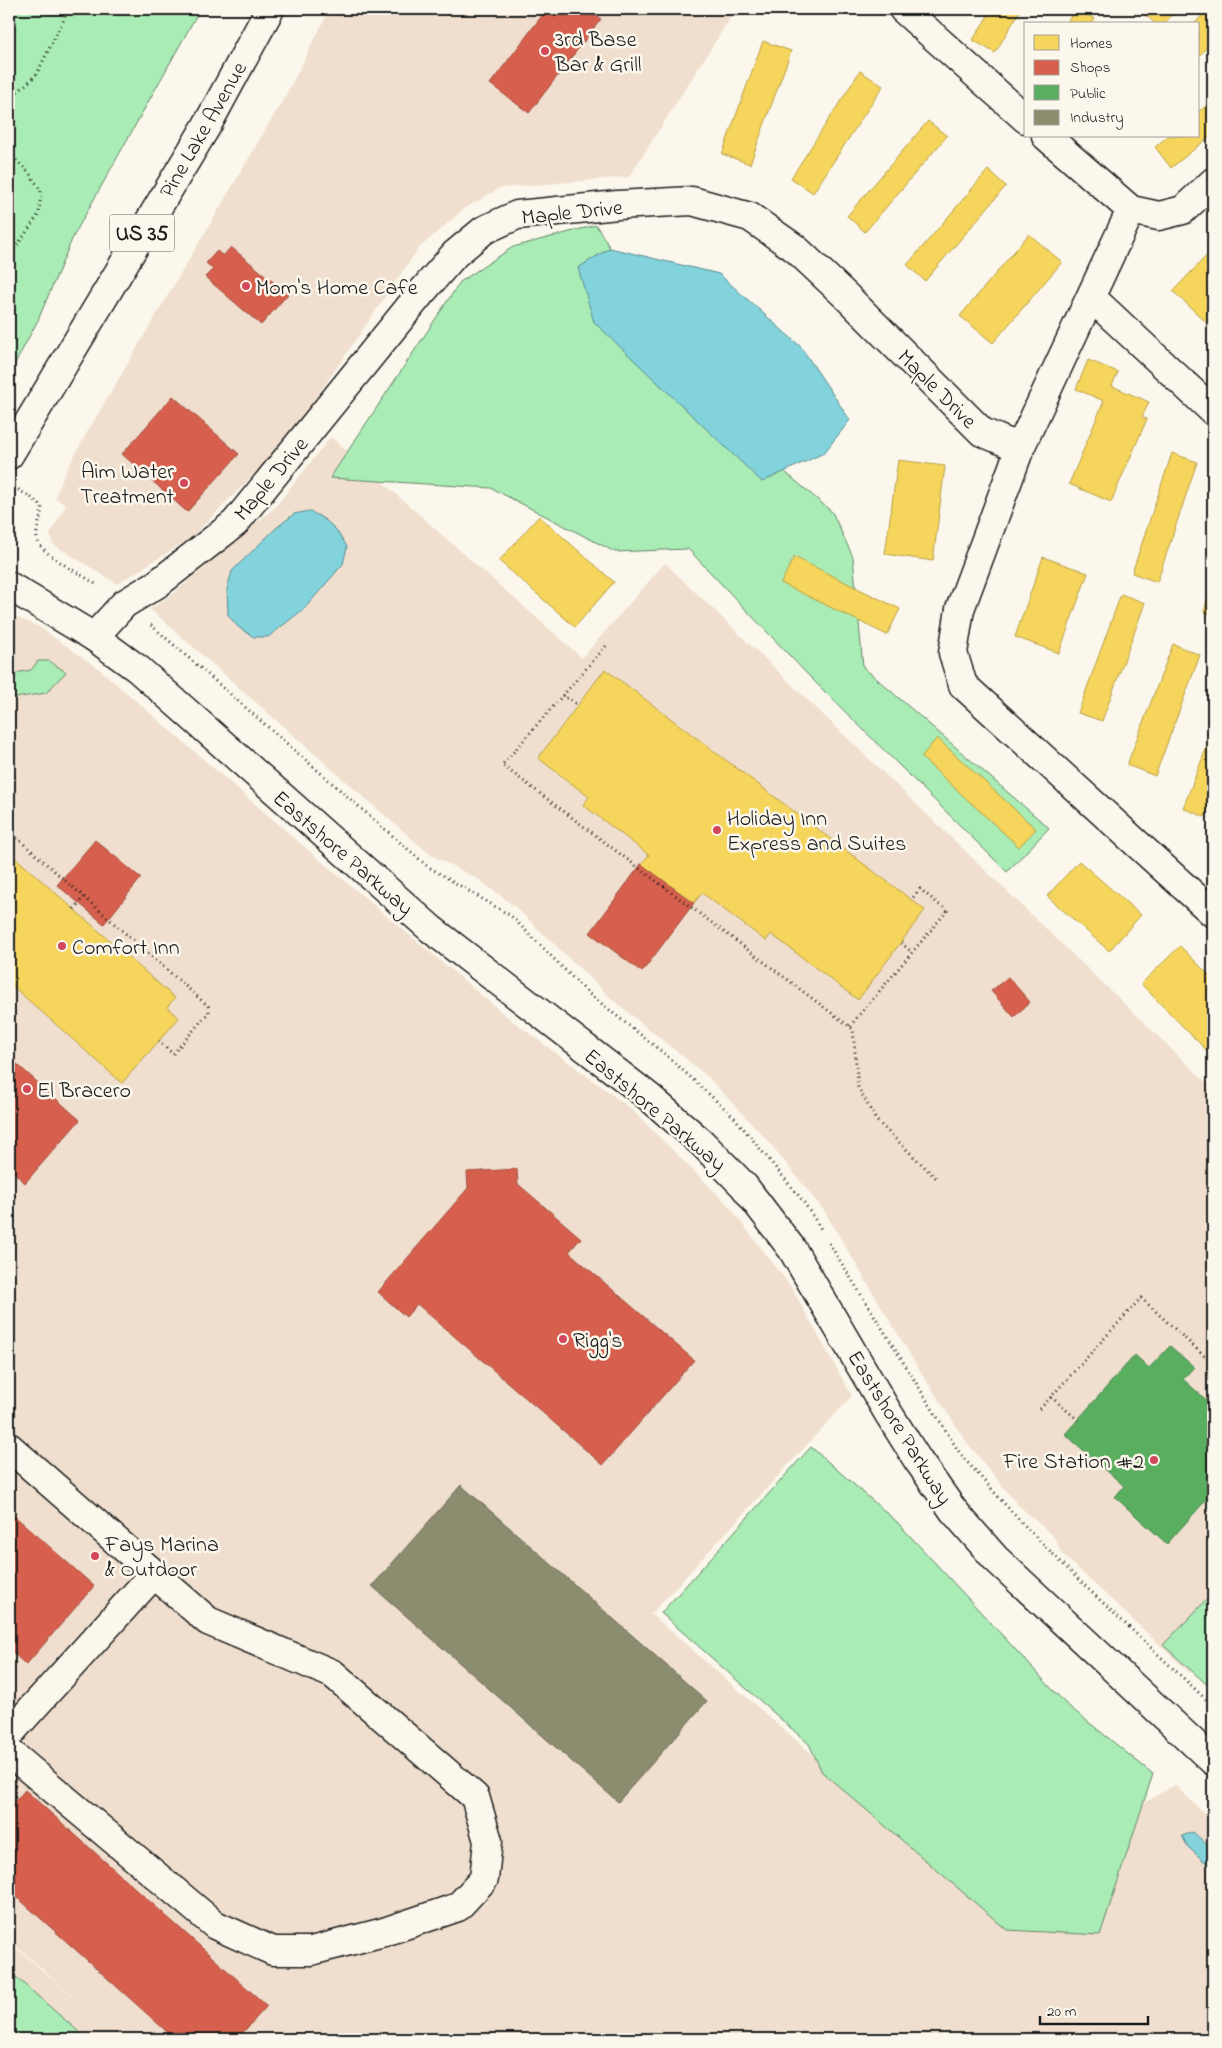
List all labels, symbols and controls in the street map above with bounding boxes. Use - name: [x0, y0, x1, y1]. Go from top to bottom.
- legend: [1024, 22, 1200, 138]
- place label: 3rd Base Bar & Grill: [554, 25, 642, 82]
- text: Homes: [1070, 33, 1113, 55]
- marker: 3rd Base Bar & Grill: [539, 45, 551, 57]
- street label: Pine Lake Avenue: [153, 56, 257, 204]
- text: Shops: [1070, 57, 1110, 79]
- text: Public: [1070, 83, 1106, 105]
- text: Industry: [1070, 107, 1124, 130]
- street label: Maple Drive: [520, 193, 625, 235]
- road number: US 35: [110, 214, 174, 252]
- place label: Mom's Home Cafe: [256, 273, 418, 305]
- marker: Mom's Home Cafe: [240, 280, 252, 292]
- street label: Maple Drive: [889, 343, 983, 437]
- street label: Maple Drive: [227, 431, 317, 529]
- place label: Aim Water Treatment: [80, 457, 175, 514]
- marker: Aim Water Treatment: [178, 477, 190, 489]
- street label: Eastshore Parkway: [264, 784, 419, 925]
- place label: Holiday Inn Express and Suites: [727, 804, 906, 861]
- marker: Holiday Inn Express and Suites: [711, 824, 723, 836]
- place label: Comfort Inn: [72, 933, 180, 965]
- marker: Comfort Inn: [56, 940, 68, 952]
- street label: Eastshore Parkway: [575, 1042, 732, 1181]
- place label: El Bracero: [37, 1076, 131, 1108]
- marker: El Bracero: [21, 1083, 33, 1095]
- place label: Rigg's: [573, 1326, 622, 1359]
- marker: Rigg's: [557, 1333, 569, 1345]
- street label: Eastshore Parkway: [837, 1345, 959, 1513]
- place label: Fire Station #2: [1002, 1447, 1144, 1479]
- marker: Fire Station #2: [1148, 1454, 1160, 1466]
- place label: Fays Marina & Outdoor: [104, 1530, 219, 1587]
- marker: Fays Marina & Outdoor: [89, 1550, 101, 1562]
- scale bar: [1040, 1993, 1147, 2025]
- text: 20 m: [1047, 2001, 1077, 2023]

